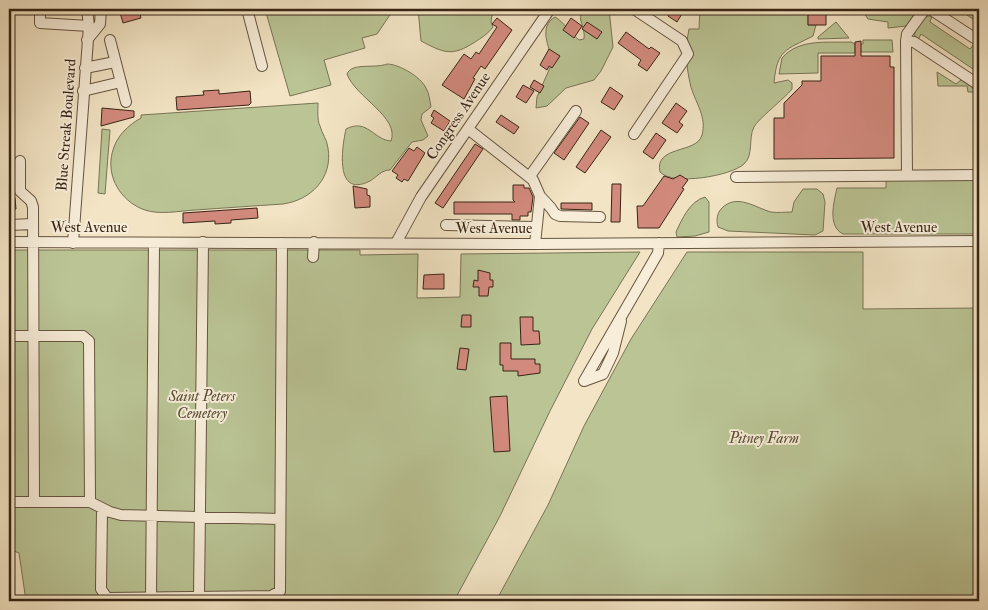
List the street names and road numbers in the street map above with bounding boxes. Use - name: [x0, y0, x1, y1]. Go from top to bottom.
- street label: Blue Streak Boulevard: [52, 58, 81, 192]
- street label: Congress Avenue: [422, 69, 495, 164]
- street label: West Avenue: [50, 218, 127, 237]
- street label: West Avenue: [860, 218, 937, 237]
- street label: West Avenue: [455, 219, 532, 238]

